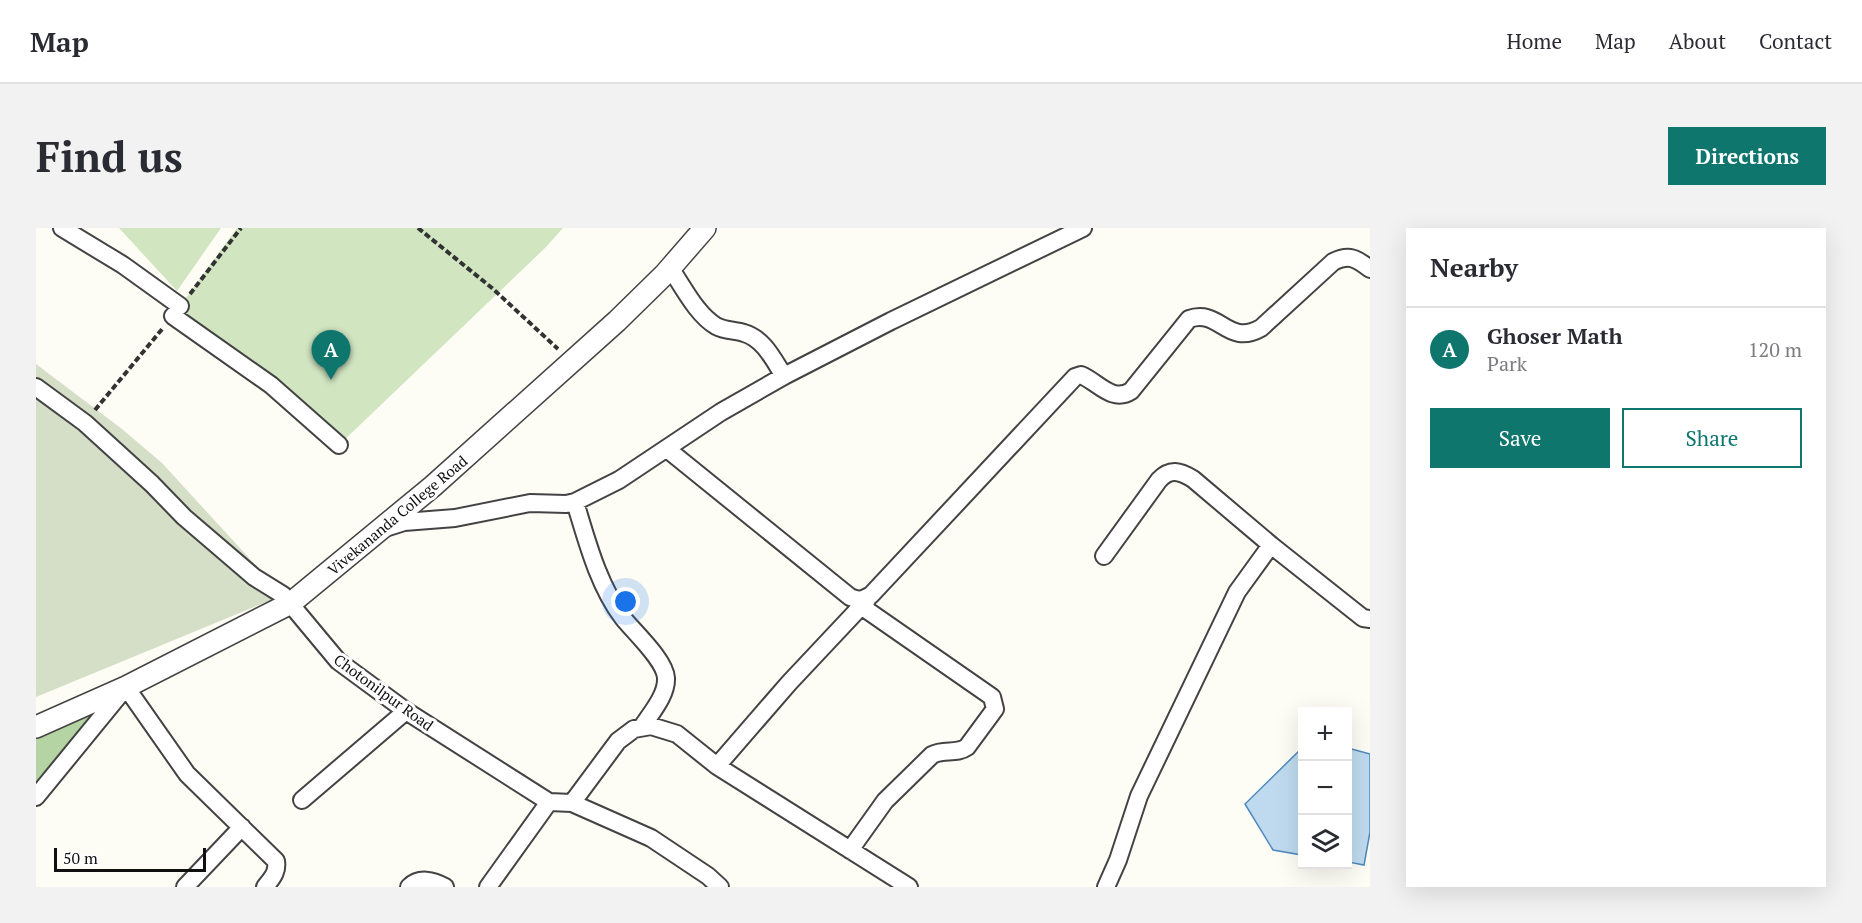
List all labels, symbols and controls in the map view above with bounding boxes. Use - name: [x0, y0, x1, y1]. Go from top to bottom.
- text: Map: [30, 23, 89, 60]
- text: Home: [1506, 27, 1562, 55]
- text: Map: [1595, 27, 1636, 55]
- text: About: [1669, 27, 1726, 55]
- text: Contact: [1759, 27, 1832, 55]
- button: Directions: [1668, 127, 1826, 185]
- text: Find us: [36, 128, 183, 184]
- text: Nearby: [1430, 250, 1518, 284]
- text: Ghoser Math: [1487, 321, 1623, 350]
- pin: A: [312, 330, 350, 380]
- text: A: [1442, 336, 1457, 363]
- text: 120 m: [1748, 336, 1802, 363]
- text: Park: [1487, 350, 1527, 377]
- button: Save: [1430, 408, 1610, 468]
- button: Share: [1622, 408, 1802, 468]
- street label: Vivekananda College Road: [323, 451, 471, 579]
- your location: [611, 587, 640, 616]
- street label: Chotonilpur Road: [330, 649, 438, 735]
- map controls: [1298, 707, 1352, 869]
- button: +: [1298, 707, 1352, 761]
- button: −: [1298, 761, 1352, 815]
- button: layers: [1298, 815, 1352, 869]
- scale bar: [54, 845, 206, 872]
- text: 50 m: [63, 847, 98, 869]

